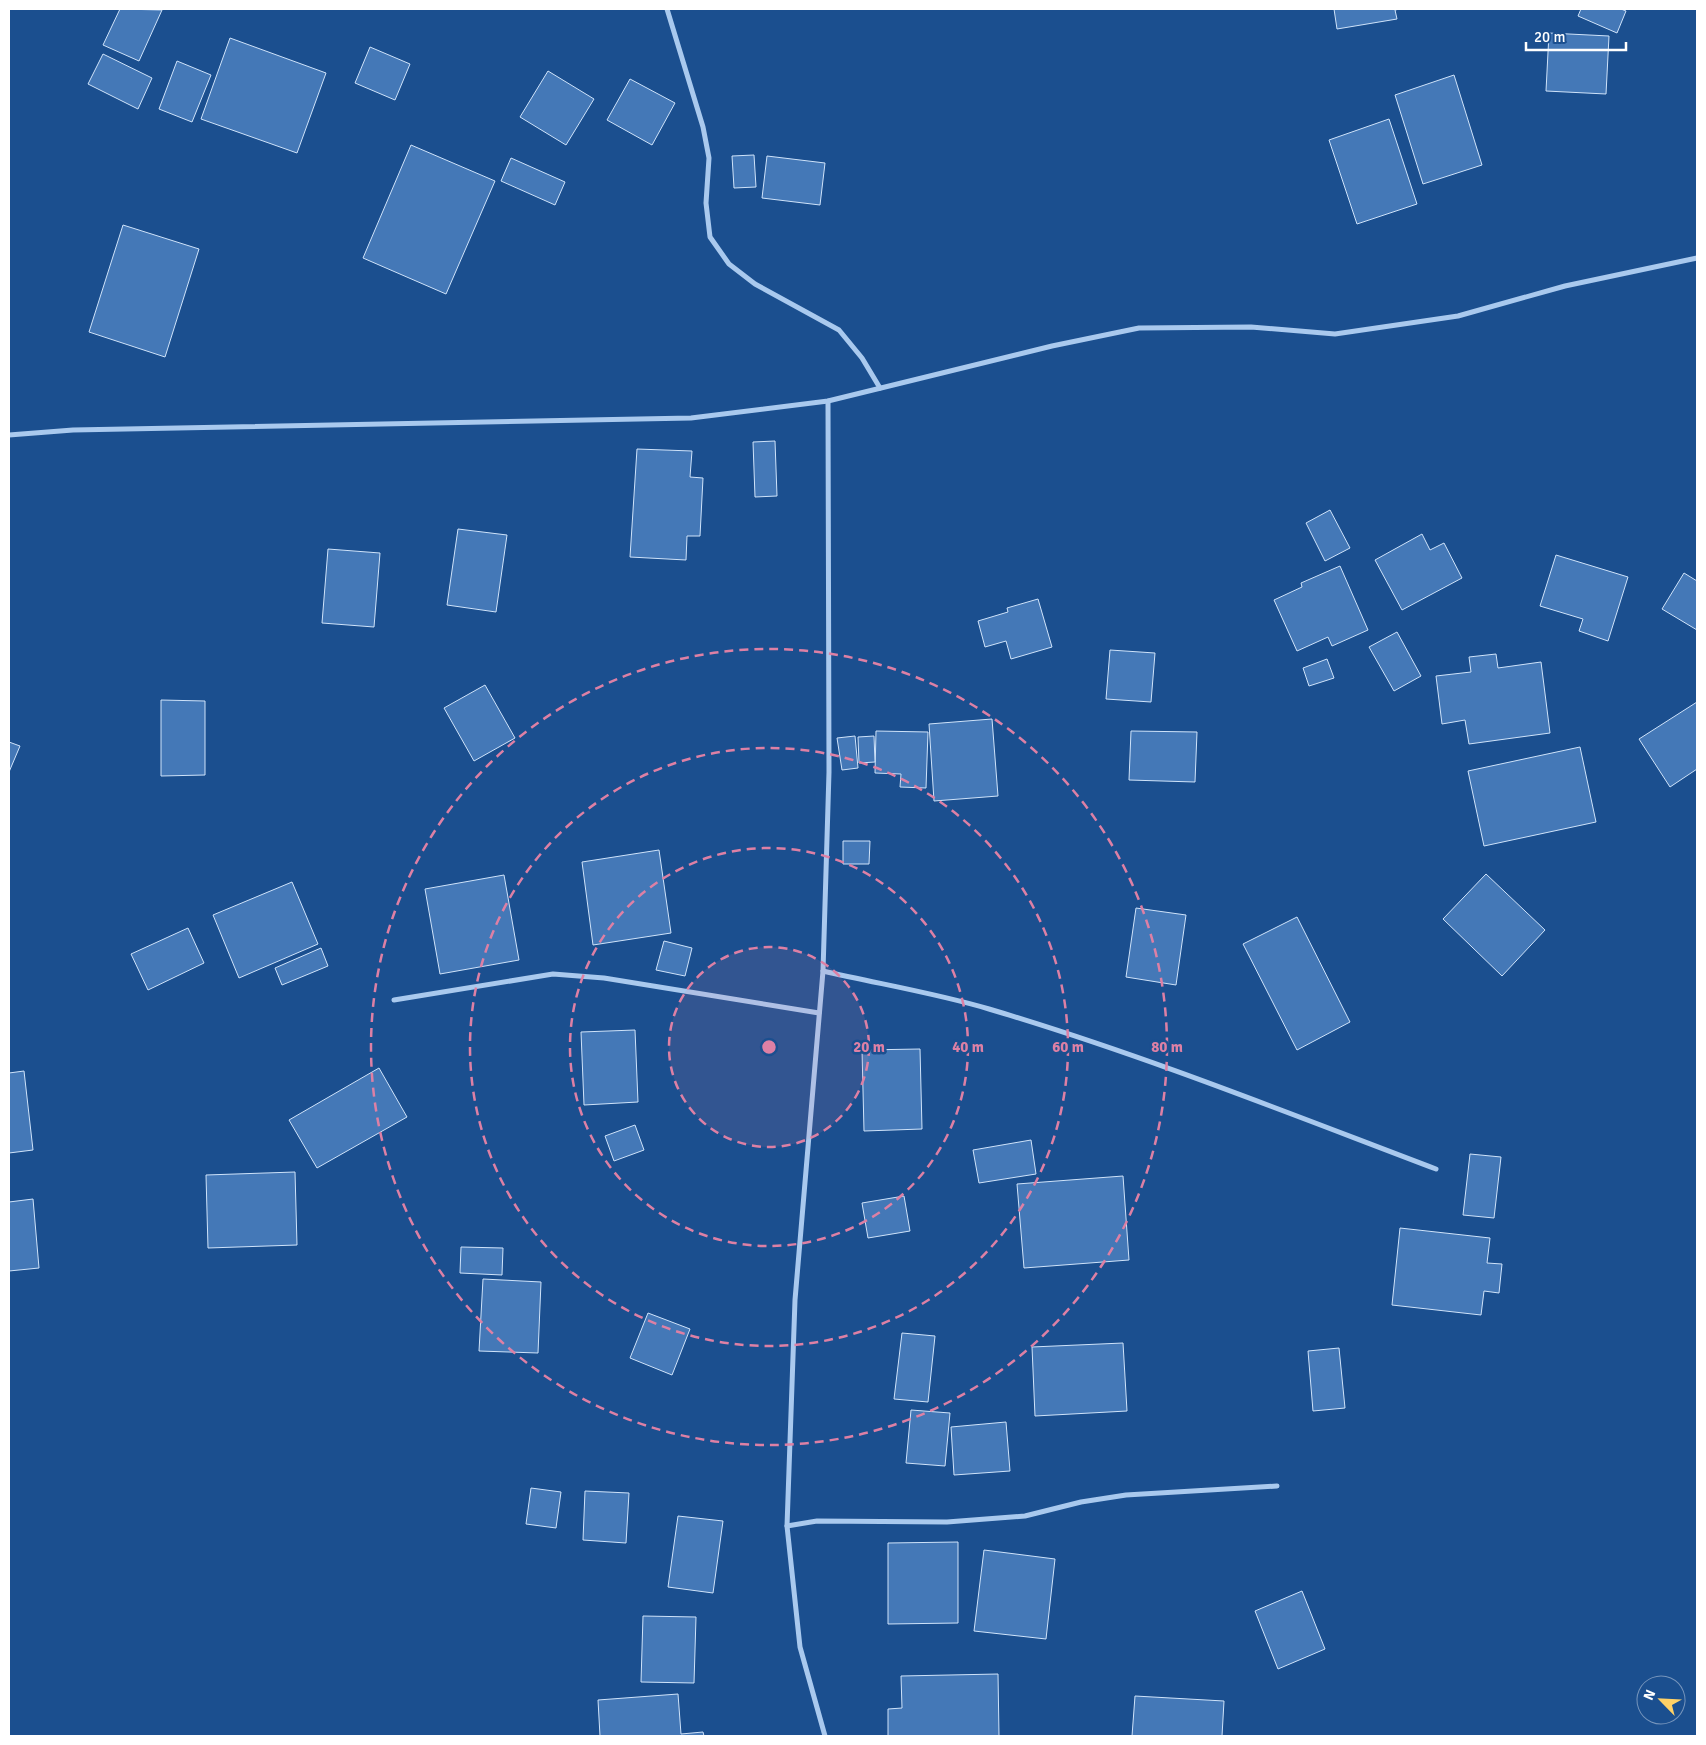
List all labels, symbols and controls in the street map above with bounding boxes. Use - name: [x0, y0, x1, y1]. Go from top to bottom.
- scale bar: [1526, 20, 1626, 52]
- text: 20 m: [1534, 28, 1565, 46]
- centre of rings: [760, 1038, 778, 1056]
- text: 20 m: [853, 1038, 885, 1056]
- text: 40 m: [952, 1038, 984, 1056]
- text: 60 m: [1052, 1038, 1084, 1056]
- text: 80 m: [1151, 1038, 1183, 1056]
- north arrow: [1636, 1675, 1686, 1725]
- text: N: [1640, 1687, 1659, 1703]

